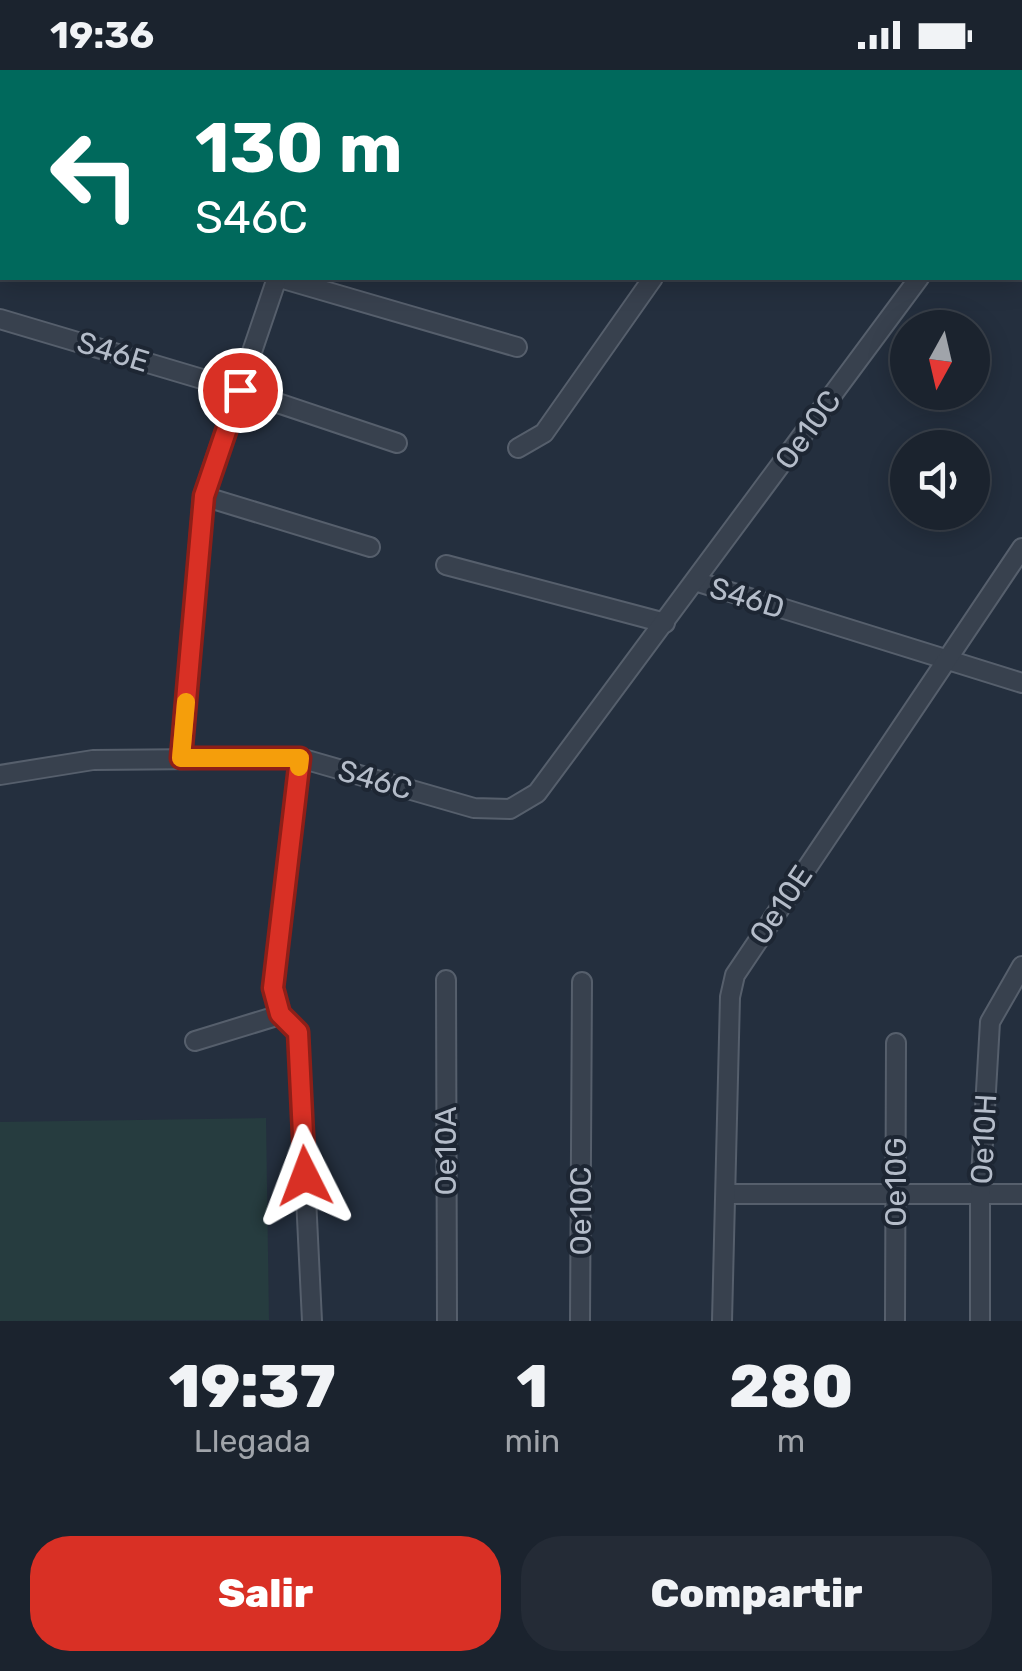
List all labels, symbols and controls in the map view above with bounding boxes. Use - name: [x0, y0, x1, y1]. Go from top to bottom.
- text: 19:36: [50, 12, 154, 58]
- text: 130 m: [195, 107, 403, 190]
- icon: left: [30, 110, 160, 240]
- text: S46C: [195, 191, 308, 244]
- north arrow: [890, 310, 990, 410]
- map controls: [890, 310, 990, 530]
- street label: S46E: [73, 324, 153, 380]
- pin: [198, 348, 283, 433]
- icon: arrive: [213, 363, 268, 418]
- street label: Oe10C: [767, 383, 849, 477]
- button: sound: [890, 430, 990, 530]
- street label: S46D: [705, 570, 789, 626]
- street label: S46C: [334, 752, 416, 808]
- street label: Oe10E: [742, 859, 820, 951]
- street label: Oe10H: [964, 1093, 1004, 1185]
- street label: Oe10A: [428, 1106, 464, 1196]
- position arrow: [253, 1124, 357, 1228]
- street label: Oe10G: [878, 1137, 914, 1227]
- street label: Oe10C: [563, 1167, 599, 1255]
- text: 19:37: [169, 1351, 336, 1422]
- text: 1: [516, 1351, 548, 1422]
- text: 280: [729, 1351, 853, 1422]
- text: Llegada: [194, 1422, 311, 1460]
- text: min: [504, 1422, 560, 1460]
- text: m: [777, 1422, 805, 1460]
- button: Salir: [30, 1536, 501, 1651]
- button: Compartir: [521, 1536, 992, 1651]

